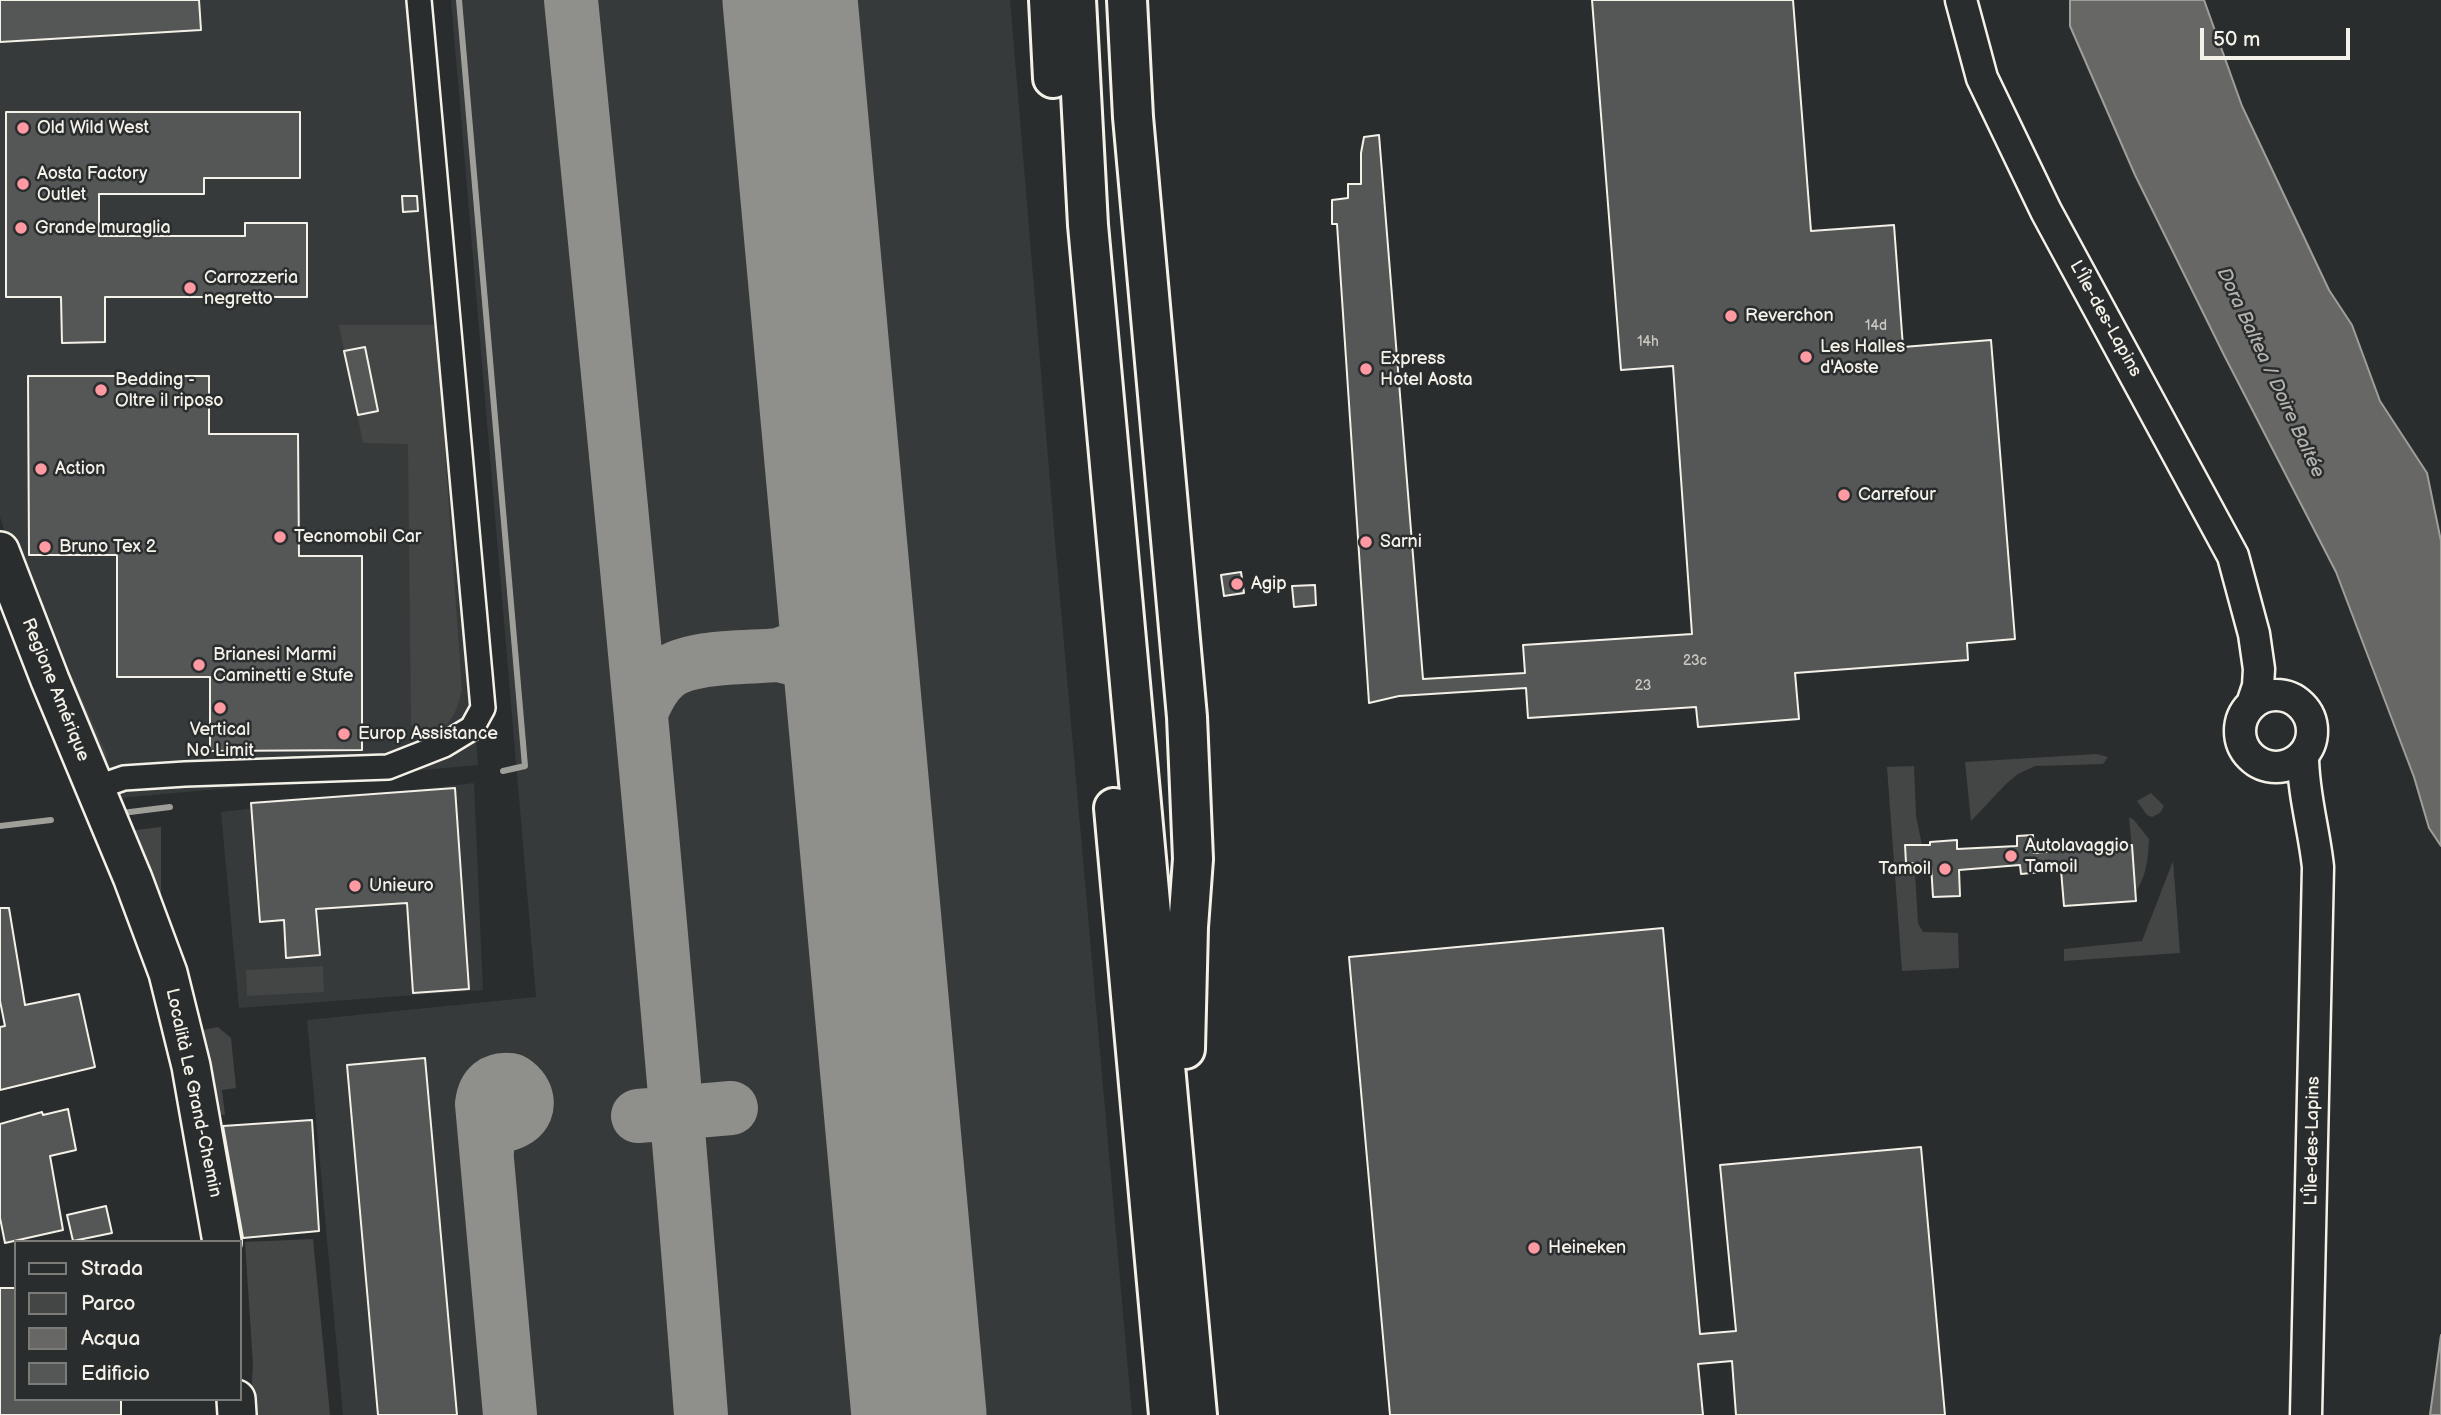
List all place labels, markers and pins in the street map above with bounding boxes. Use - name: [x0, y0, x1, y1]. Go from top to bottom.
- place label: Old Wild West: [37, 117, 149, 139]
- marker: Old Wild West: [15, 120, 31, 136]
- place label: Aosta Factory Outlet: [37, 163, 148, 206]
- marker: Aosta Factory Outlet: [15, 176, 31, 192]
- place label: Grande muraglia: [35, 217, 171, 239]
- marker: Grande muraglia: [13, 220, 29, 236]
- place label: Carrozzeria negretto: [204, 267, 298, 310]
- marker: Carrozzeria negretto: [182, 280, 198, 296]
- place label: Reverchon: [1745, 305, 1834, 327]
- marker: Reverchon: [1723, 308, 1739, 324]
- place label: Les Halles d'Aoste: [1820, 336, 1905, 378]
- place label: Express Hotel Aosta: [1380, 348, 1473, 390]
- marker: Les Halles d'Aoste: [1798, 349, 1814, 365]
- marker: Express Hotel Aosta: [1358, 361, 1374, 377]
- place label: Bedding - Oltre il riposo: [115, 369, 224, 412]
- marker: Bedding - Oltre il riposo: [93, 382, 109, 398]
- place label: Action: [55, 458, 105, 480]
- marker: Action: [33, 461, 49, 477]
- place label: Carrefour: [1858, 484, 1936, 506]
- marker: Carrefour: [1836, 487, 1852, 503]
- place label: Tecnomobil Car: [294, 526, 421, 548]
- marker: Tecnomobil Car: [272, 529, 288, 545]
- place label: Sarni: [1380, 531, 1422, 553]
- marker: Sarni: [1358, 534, 1374, 550]
- place label: Bruno Tex 2: [59, 536, 156, 558]
- marker: Bruno Tex 2: [37, 539, 53, 555]
- place label: Agip: [1251, 573, 1287, 595]
- marker: Agip: [1229, 576, 1245, 592]
- place label: Brianesi Marmi Caminetti e Stufe: [213, 644, 353, 686]
- marker: Brianesi Marmi Caminetti e Stufe: [191, 657, 207, 673]
- marker: Vertical No Limit: [212, 700, 228, 716]
- place label: Vertical No Limit: [186, 719, 254, 762]
- place label: Europ Assistance: [358, 723, 498, 745]
- marker: Europ Assistance: [336, 726, 352, 742]
- place label: Autolavaggio Tamoil: [2025, 835, 2129, 878]
- marker: Autolavaggio Tamoil: [2003, 848, 2019, 864]
- place label: Tamoil: [1879, 858, 1931, 880]
- marker: Tamoil: [1937, 861, 1953, 877]
- place label: Unieuro: [369, 875, 434, 897]
- marker: Unieuro: [347, 878, 363, 894]
- place label: Heineken: [1548, 1237, 1626, 1259]
- marker: Heineken: [1526, 1240, 1542, 1256]

